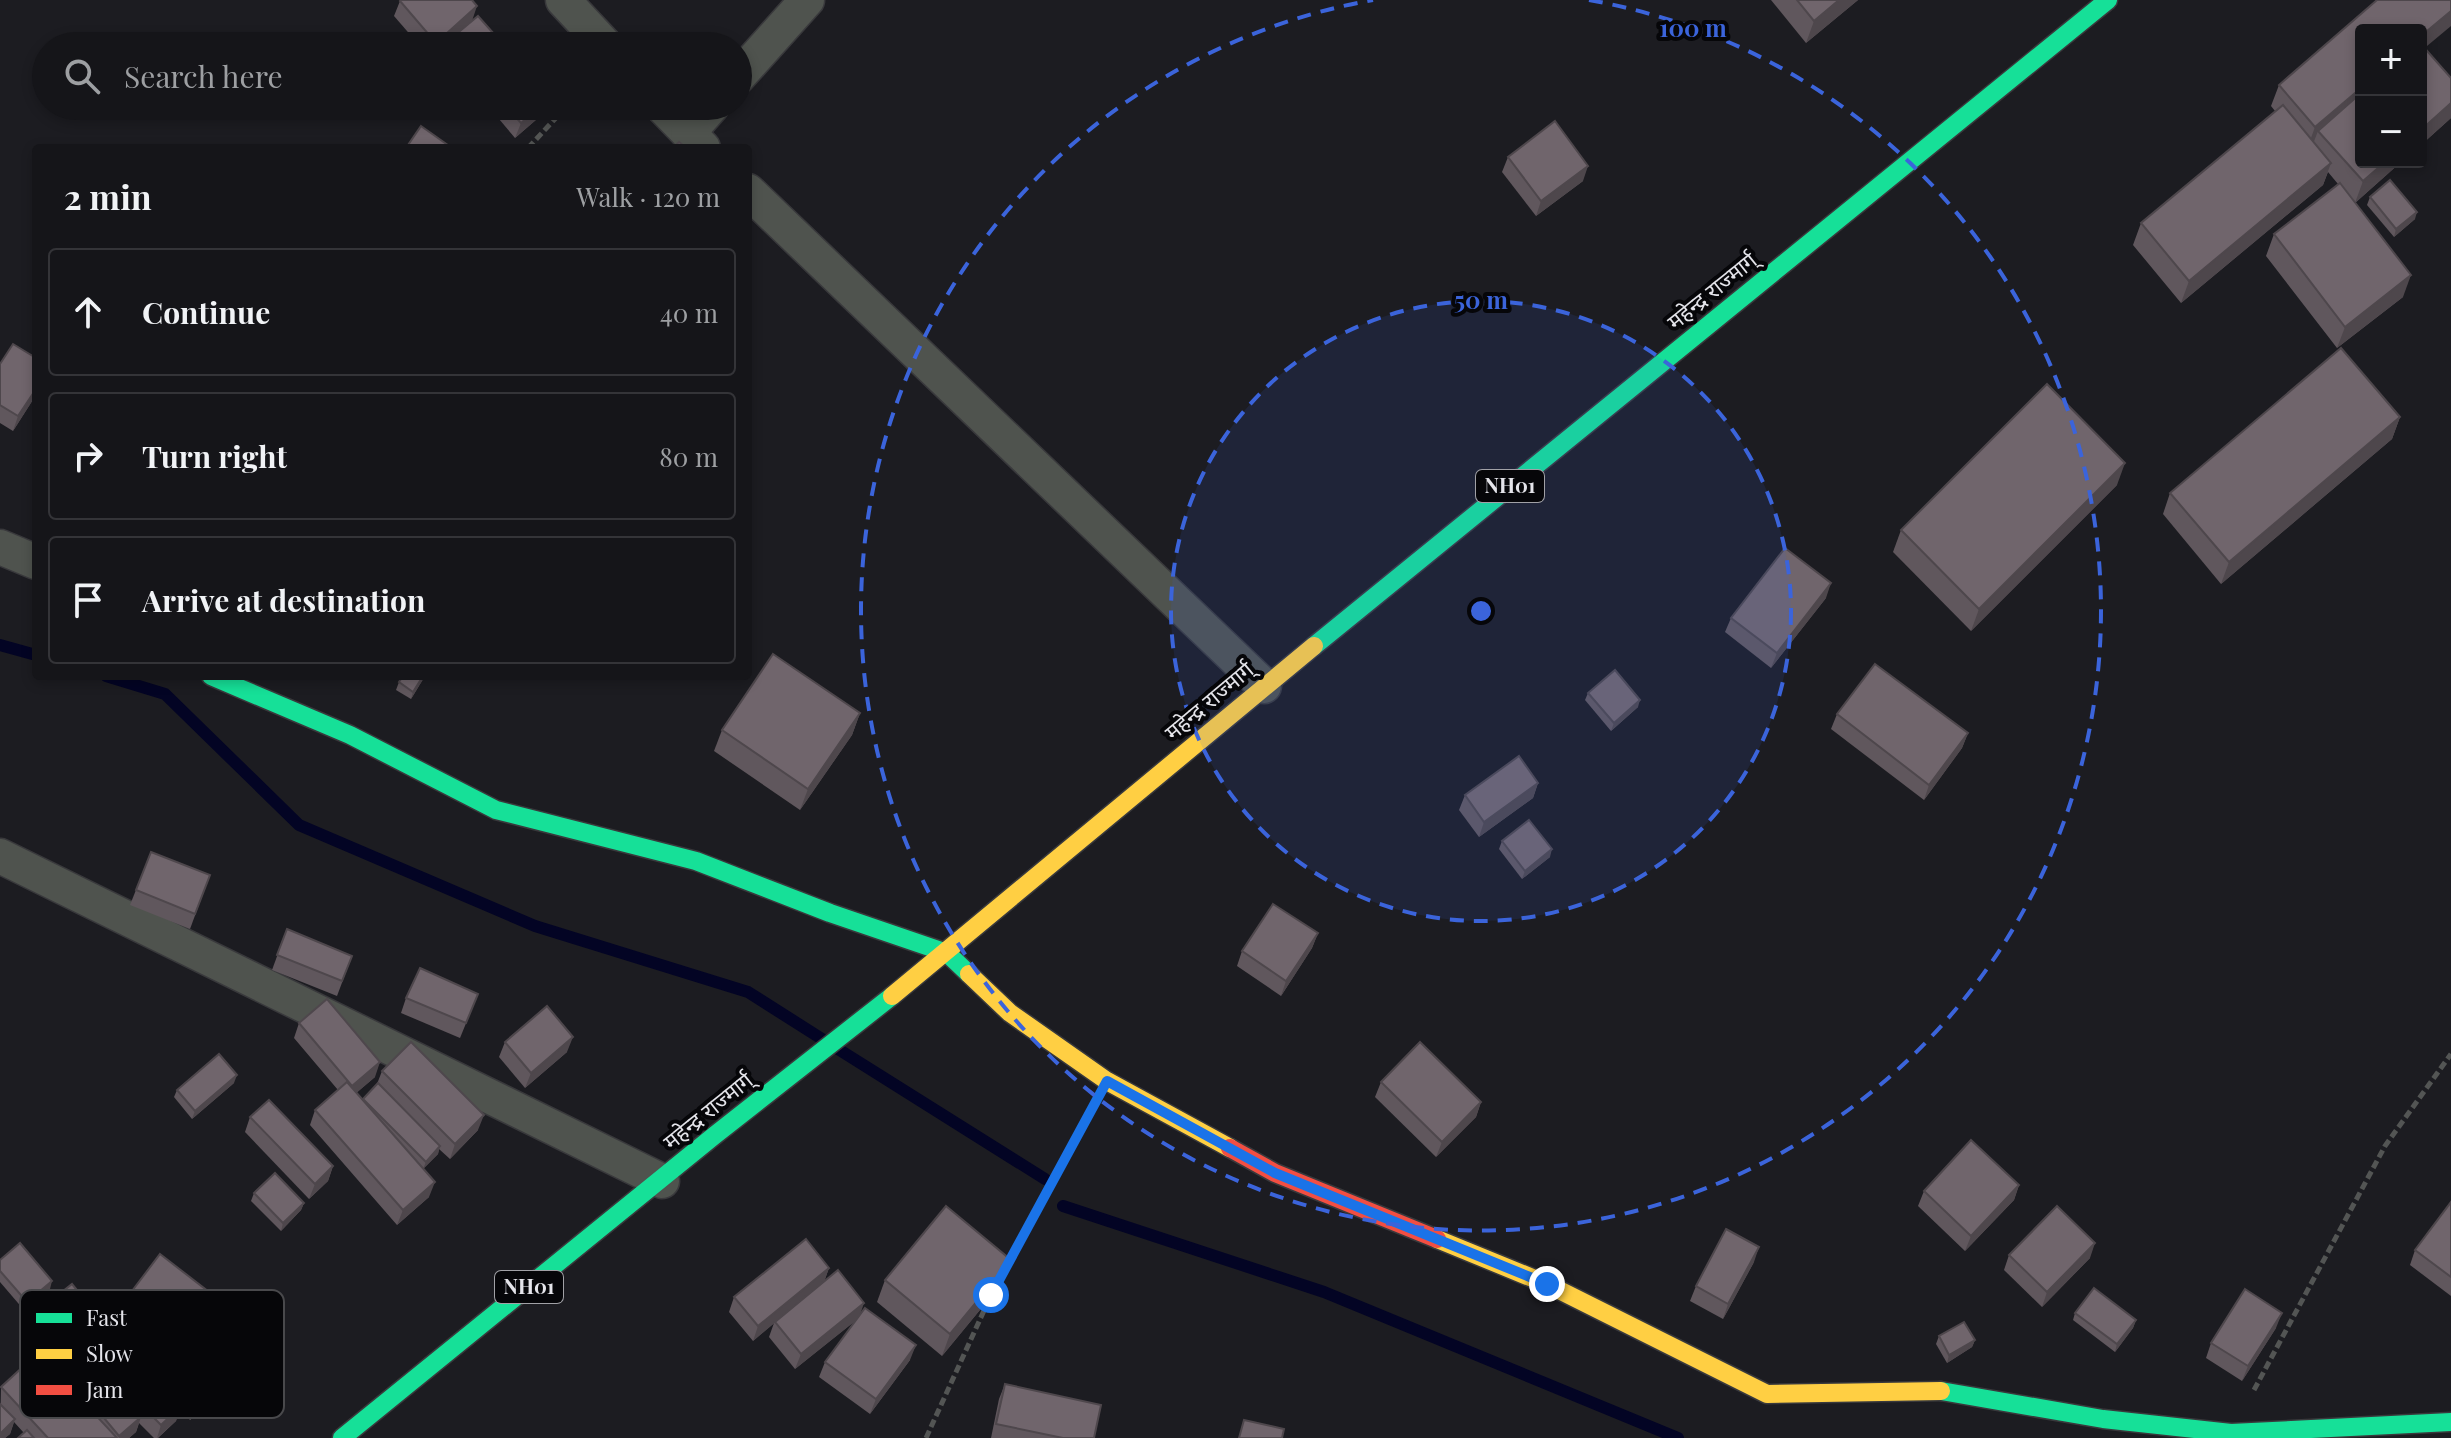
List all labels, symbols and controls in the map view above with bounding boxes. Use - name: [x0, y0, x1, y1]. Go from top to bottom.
- text: 100 m: [1659, 11, 1727, 43]
- map controls: [2355, 24, 2427, 168]
- button: +: [2355, 24, 2427, 96]
- search box: [32, 32, 752, 120]
- icon: search: [60, 54, 104, 98]
- text: Search here: [124, 56, 283, 96]
- button: −: [2355, 96, 2427, 168]
- text: 2 min: [64, 173, 152, 219]
- text: Walk · 120 m: [576, 179, 720, 214]
- street label: महेन्द्र राज्मार्ग्: [1660, 243, 1765, 336]
- text: 50 m: [1454, 283, 1508, 315]
- icon: ahead: [66, 290, 110, 334]
- text: Continue: [142, 292, 270, 332]
- text: 40 m: [660, 295, 718, 330]
- icon: right: [66, 434, 110, 478]
- text: Turn right: [142, 436, 287, 476]
- text: 80 m: [659, 439, 718, 474]
- road number: NH01: [1476, 470, 1544, 502]
- icon: arrive: [66, 578, 110, 622]
- text: Arrive at destination: [142, 580, 425, 620]
- centre of rings: [1467, 597, 1495, 625]
- street label: महेन्द्र राज्मार्ग्: [1158, 652, 1261, 746]
- street label: महेन्द्र राज्मार्ग्: [656, 1063, 761, 1156]
- route end: [1529, 1266, 1565, 1302]
- road number: NH01: [495, 1271, 563, 1303]
- route start: [973, 1277, 1009, 1313]
- legend: [20, 1290, 284, 1418]
- text: Fast: [86, 1302, 128, 1332]
- text: Slow: [86, 1338, 133, 1368]
- text: Jam: [85, 1374, 124, 1404]

